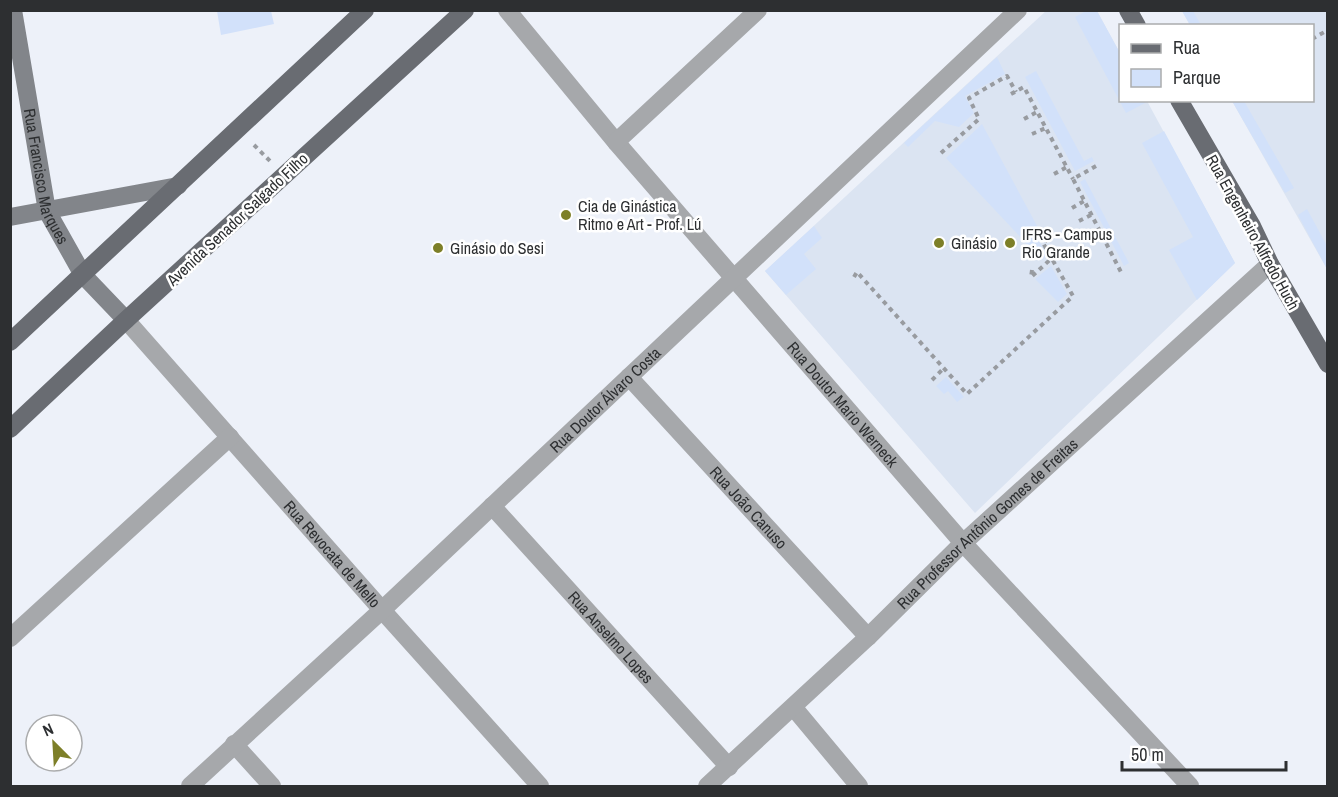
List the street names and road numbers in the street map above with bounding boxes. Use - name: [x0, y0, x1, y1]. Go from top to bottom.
- street label: Rua Francisco Marques: [19, 107, 74, 248]
- street label: Avenida Senador Salgado Filho: [161, 148, 312, 291]
- street label: Rua Engenheiro Alfredo Huch: [1201, 150, 1305, 314]
- street label: Rua Doutor Mario Werneck: [782, 337, 904, 472]
- street label: Rua Doutor Álvaro Costa: [545, 341, 666, 457]
- street label: Rua Professor Antônio Gomes de Freitas: [892, 433, 1082, 614]
- street label: Rua João Canuso: [705, 461, 792, 553]
- street label: Rua Revocata de Mello: [279, 495, 386, 612]
- street label: Rua Anselmo Lopes: [563, 586, 659, 688]

